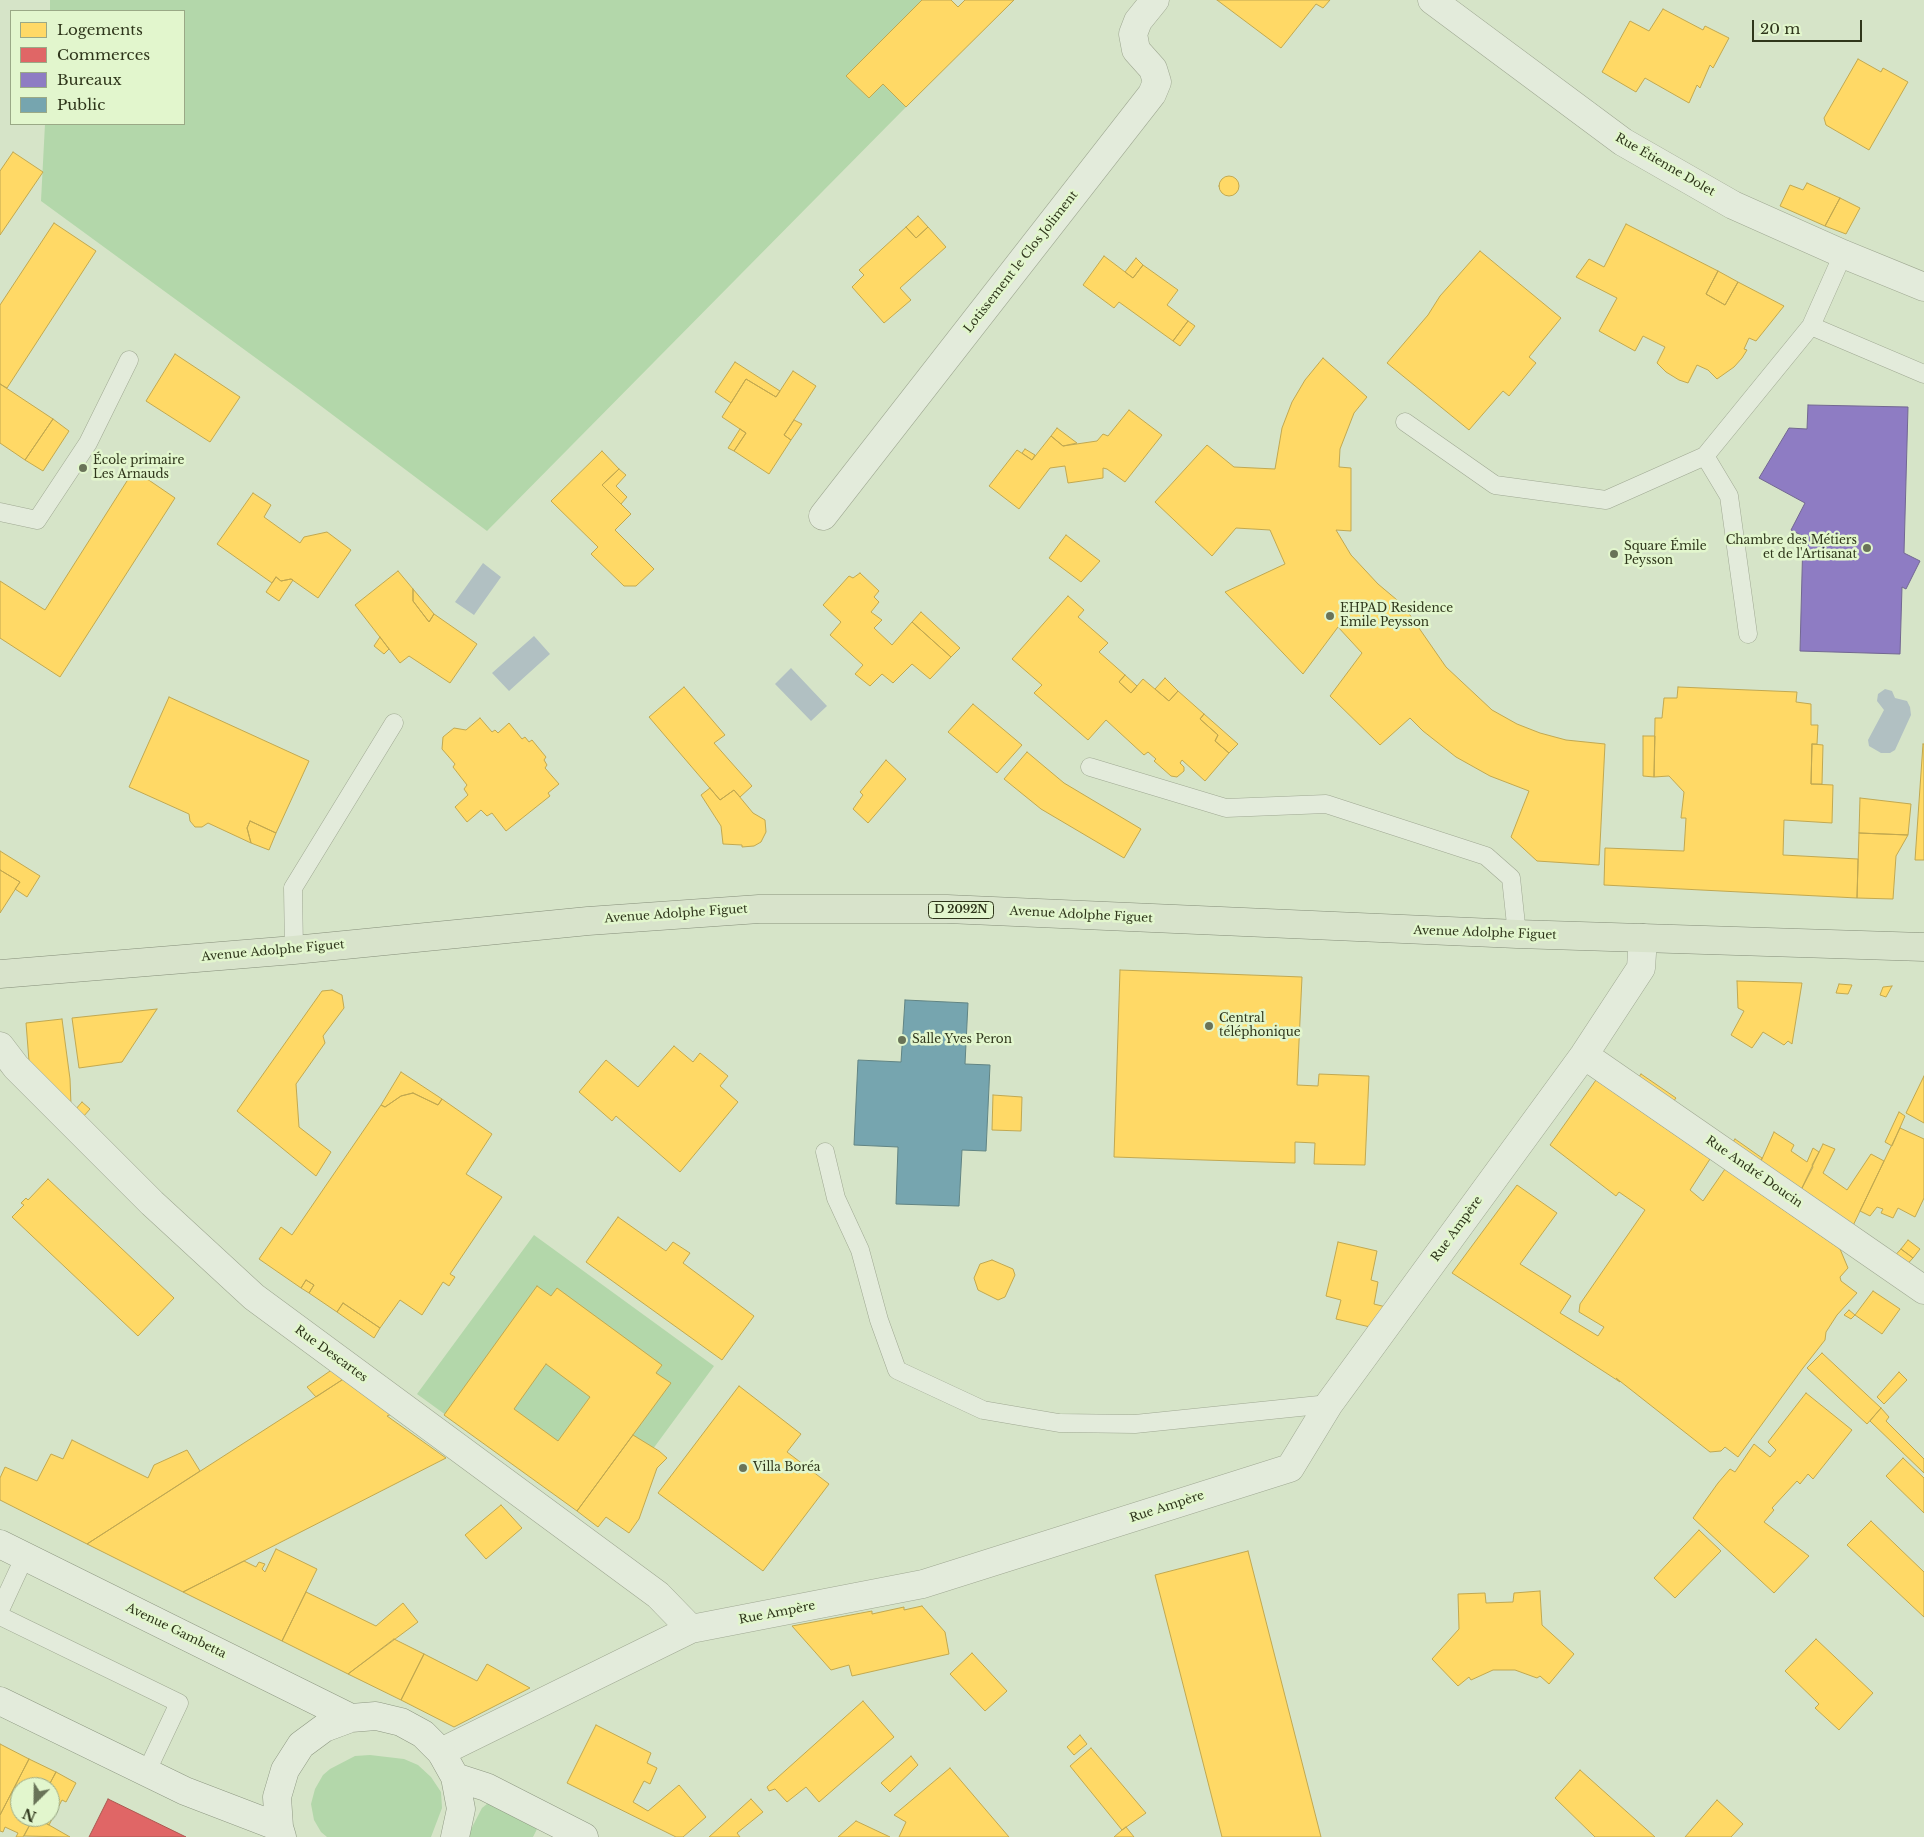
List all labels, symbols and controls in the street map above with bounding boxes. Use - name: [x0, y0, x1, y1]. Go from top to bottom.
- legend: [10, 10, 185, 125]
- scale bar: [1754, 10, 1864, 42]
- text: 20 m: [1760, 19, 1800, 38]
- text: Logements: [57, 20, 143, 39]
- text: Commerces: [57, 45, 150, 64]
- text: Bureaux: [57, 70, 122, 89]
- text: Public: [57, 95, 105, 114]
- street label: Rue Étienne Dolet: [1613, 131, 1717, 199]
- street label: Lotissement le Clos Joliment: [961, 188, 1081, 336]
- place label: École primaire Les Arnauds: [93, 454, 184, 482]
- marker: École primaire Les Arnauds: [77, 462, 89, 474]
- place label: Chambre des Métiers et de l'Artisanat: [1726, 534, 1857, 562]
- place label: Square Émile Peysson: [1624, 540, 1707, 568]
- marker: Chambre des Métiers et de l'Artisanat: [1861, 542, 1873, 554]
- marker: Square Émile Peysson: [1608, 548, 1620, 560]
- place label: EHPAD Residence Emile Peysson: [1340, 602, 1453, 630]
- marker: EHPAD Residence Emile Peysson: [1324, 610, 1336, 622]
- street label: Avenue Adolphe Figuet: [604, 902, 748, 926]
- road number: D 2092N: [928, 902, 994, 918]
- street label: Avenue Adolphe Figuet: [1009, 904, 1153, 926]
- street label: Avenue Adolphe Figuet: [1413, 923, 1557, 943]
- street label: Avenue Adolphe Figuet: [201, 938, 345, 964]
- place label: Central téléphonique: [1219, 1012, 1301, 1040]
- marker: Central téléphonique: [1203, 1020, 1215, 1032]
- place label: Salle Yves Peron: [912, 1033, 1012, 1047]
- marker: Salle Yves Peron: [896, 1034, 908, 1046]
- street label: Rue André Doucin: [1703, 1133, 1805, 1211]
- street label: Rue Ampère: [1428, 1193, 1486, 1265]
- street label: Rue Descartes: [292, 1323, 370, 1385]
- place label: Villa Boréa: [753, 1461, 820, 1475]
- marker: Villa Boréa: [737, 1462, 749, 1474]
- street label: Rue Ampère: [1128, 1488, 1206, 1526]
- street label: Rue Ampère: [738, 1599, 816, 1627]
- street label: Avenue Gambetta: [124, 1601, 228, 1661]
- north arrow: [10, 1777, 60, 1827]
- text: N: [20, 1804, 39, 1826]

